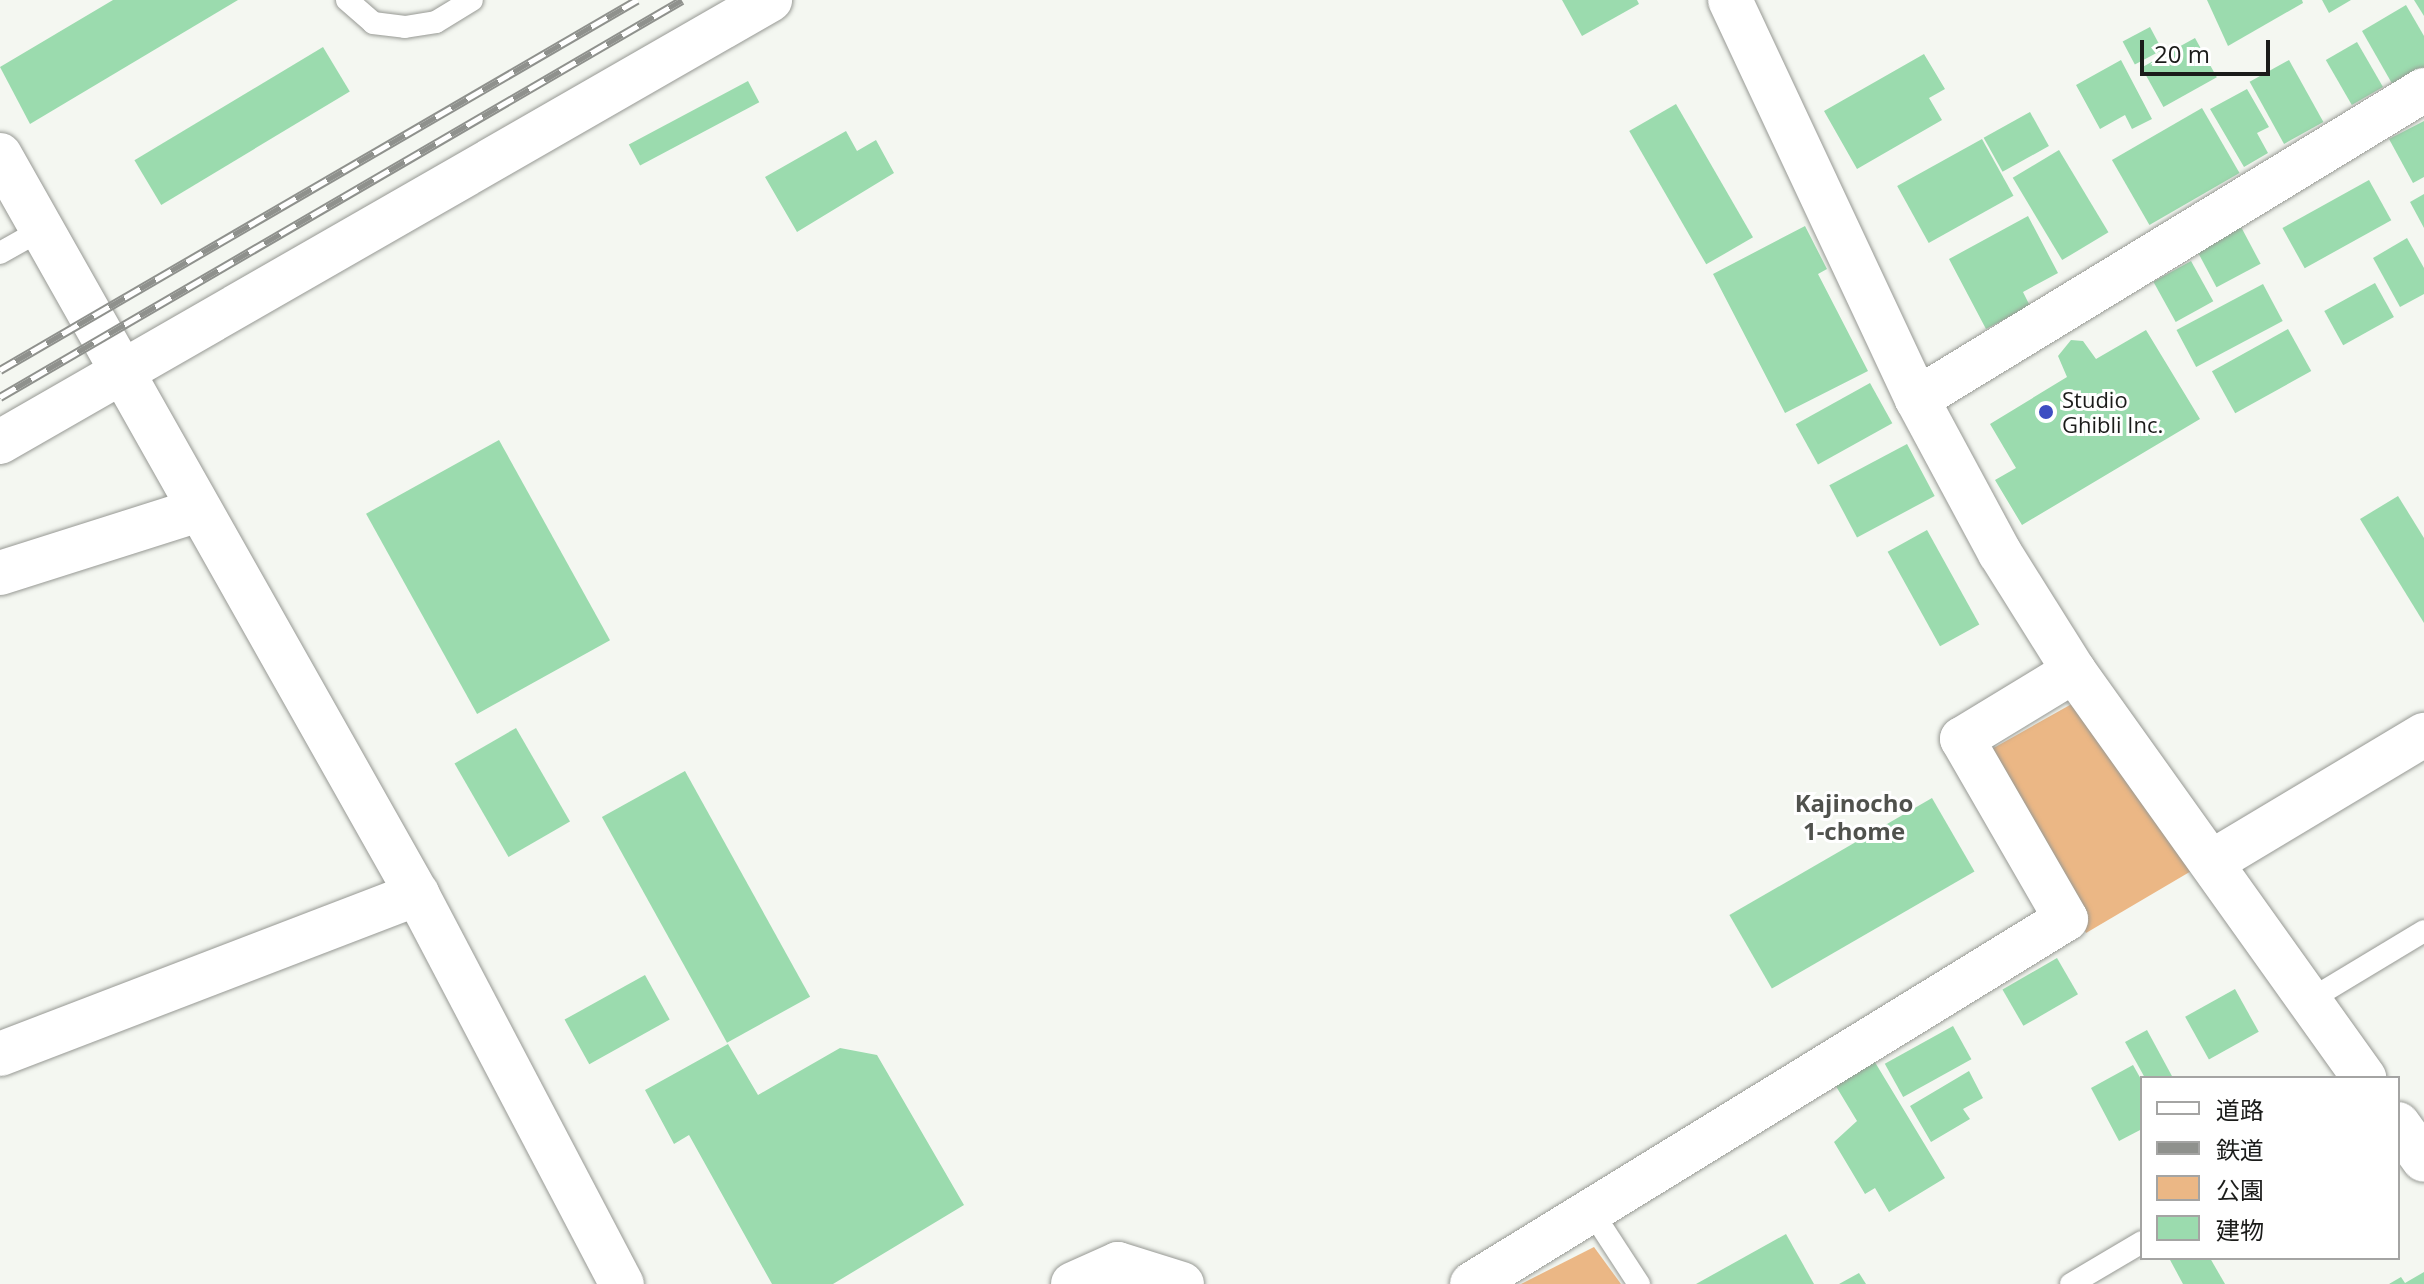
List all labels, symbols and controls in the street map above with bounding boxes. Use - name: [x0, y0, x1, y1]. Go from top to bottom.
- scale bar: [2144, 24, 2274, 74]
- text: 20 m: [2154, 37, 2210, 70]
- place label: Studio Ghibli Inc.: [2062, 386, 2163, 438]
- marker: Studio Ghibli Inc.: [2037, 403, 2055, 421]
- district label: Kajinocho 1-chome: [1795, 789, 1913, 845]
- legend: [2140, 1076, 2400, 1260]
- text: 道路: [2216, 1093, 2264, 1126]
- text: 鉄道: [2216, 1133, 2264, 1166]
- text: 公園: [2216, 1173, 2264, 1206]
- text: 建物: [2216, 1213, 2264, 1246]

